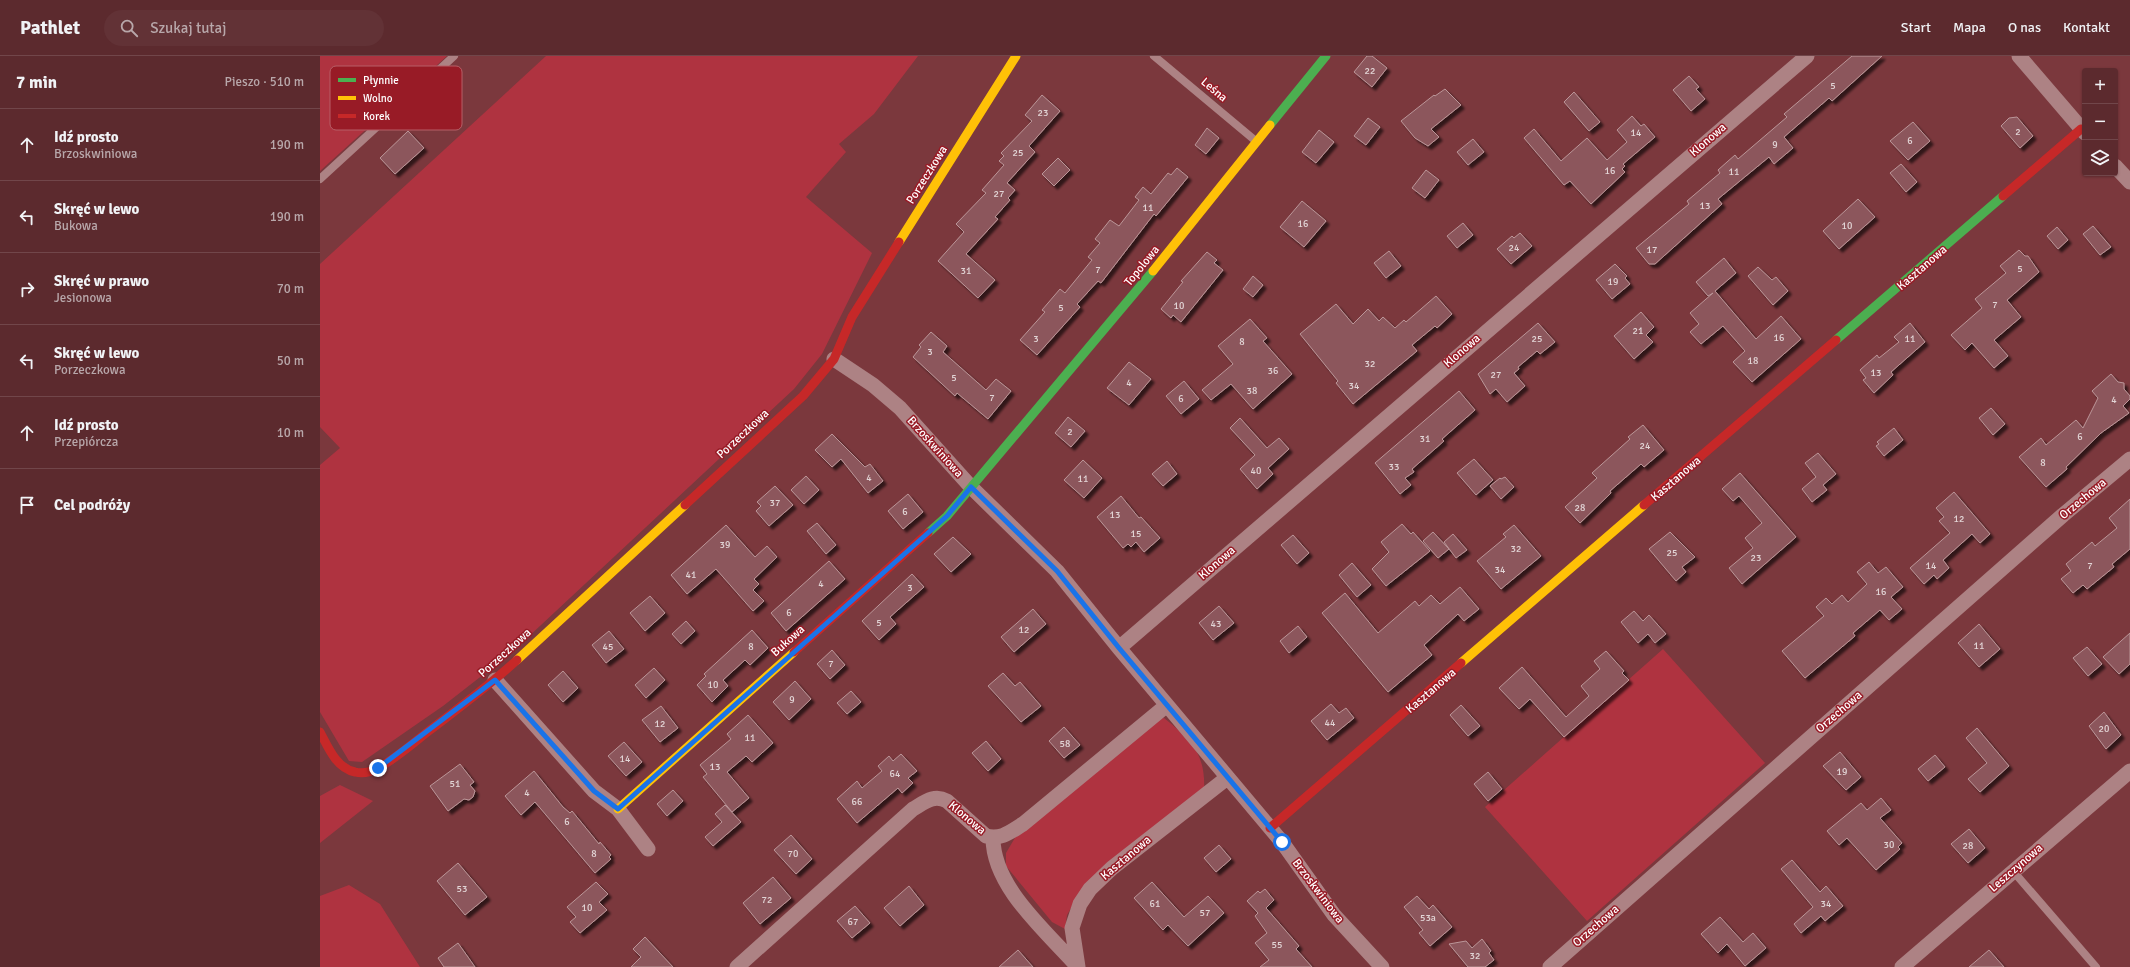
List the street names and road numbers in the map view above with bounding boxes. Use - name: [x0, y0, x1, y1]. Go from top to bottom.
- street label: Leśna: [1198, 75, 1230, 105]
- street label: Klonowa: [1686, 120, 1730, 160]
- street label: Porzeczkowa: [903, 143, 951, 207]
- street label: Kasztanowa: [1894, 242, 1950, 294]
- street label: Topolowa: [1121, 243, 1163, 289]
- street label: Klonowa: [1440, 331, 1484, 371]
- street label: Porzeczkowa: [714, 406, 772, 462]
- street label: Brzoskwiniowa: [904, 413, 966, 481]
- street label: Kasztanowa: [1648, 453, 1704, 505]
- street label: Orzechowa: [2057, 475, 2109, 523]
- street label: Klonowa: [1195, 543, 1239, 583]
- street label: Bukowa: [768, 622, 808, 660]
- street label: Porzeczkowa: [475, 625, 535, 681]
- street label: Kasztanowa: [1403, 665, 1459, 717]
- street label: Orzechowa: [1813, 688, 1865, 736]
- street label: Klonowa: [945, 798, 989, 838]
- street label: Kasztanowa: [1098, 833, 1154, 883]
- street label: Leszczynowa: [1986, 841, 2046, 895]
- street label: Brzoskwiniowa: [1289, 856, 1347, 926]
- street label: Orzechowa: [1570, 902, 1622, 950]

